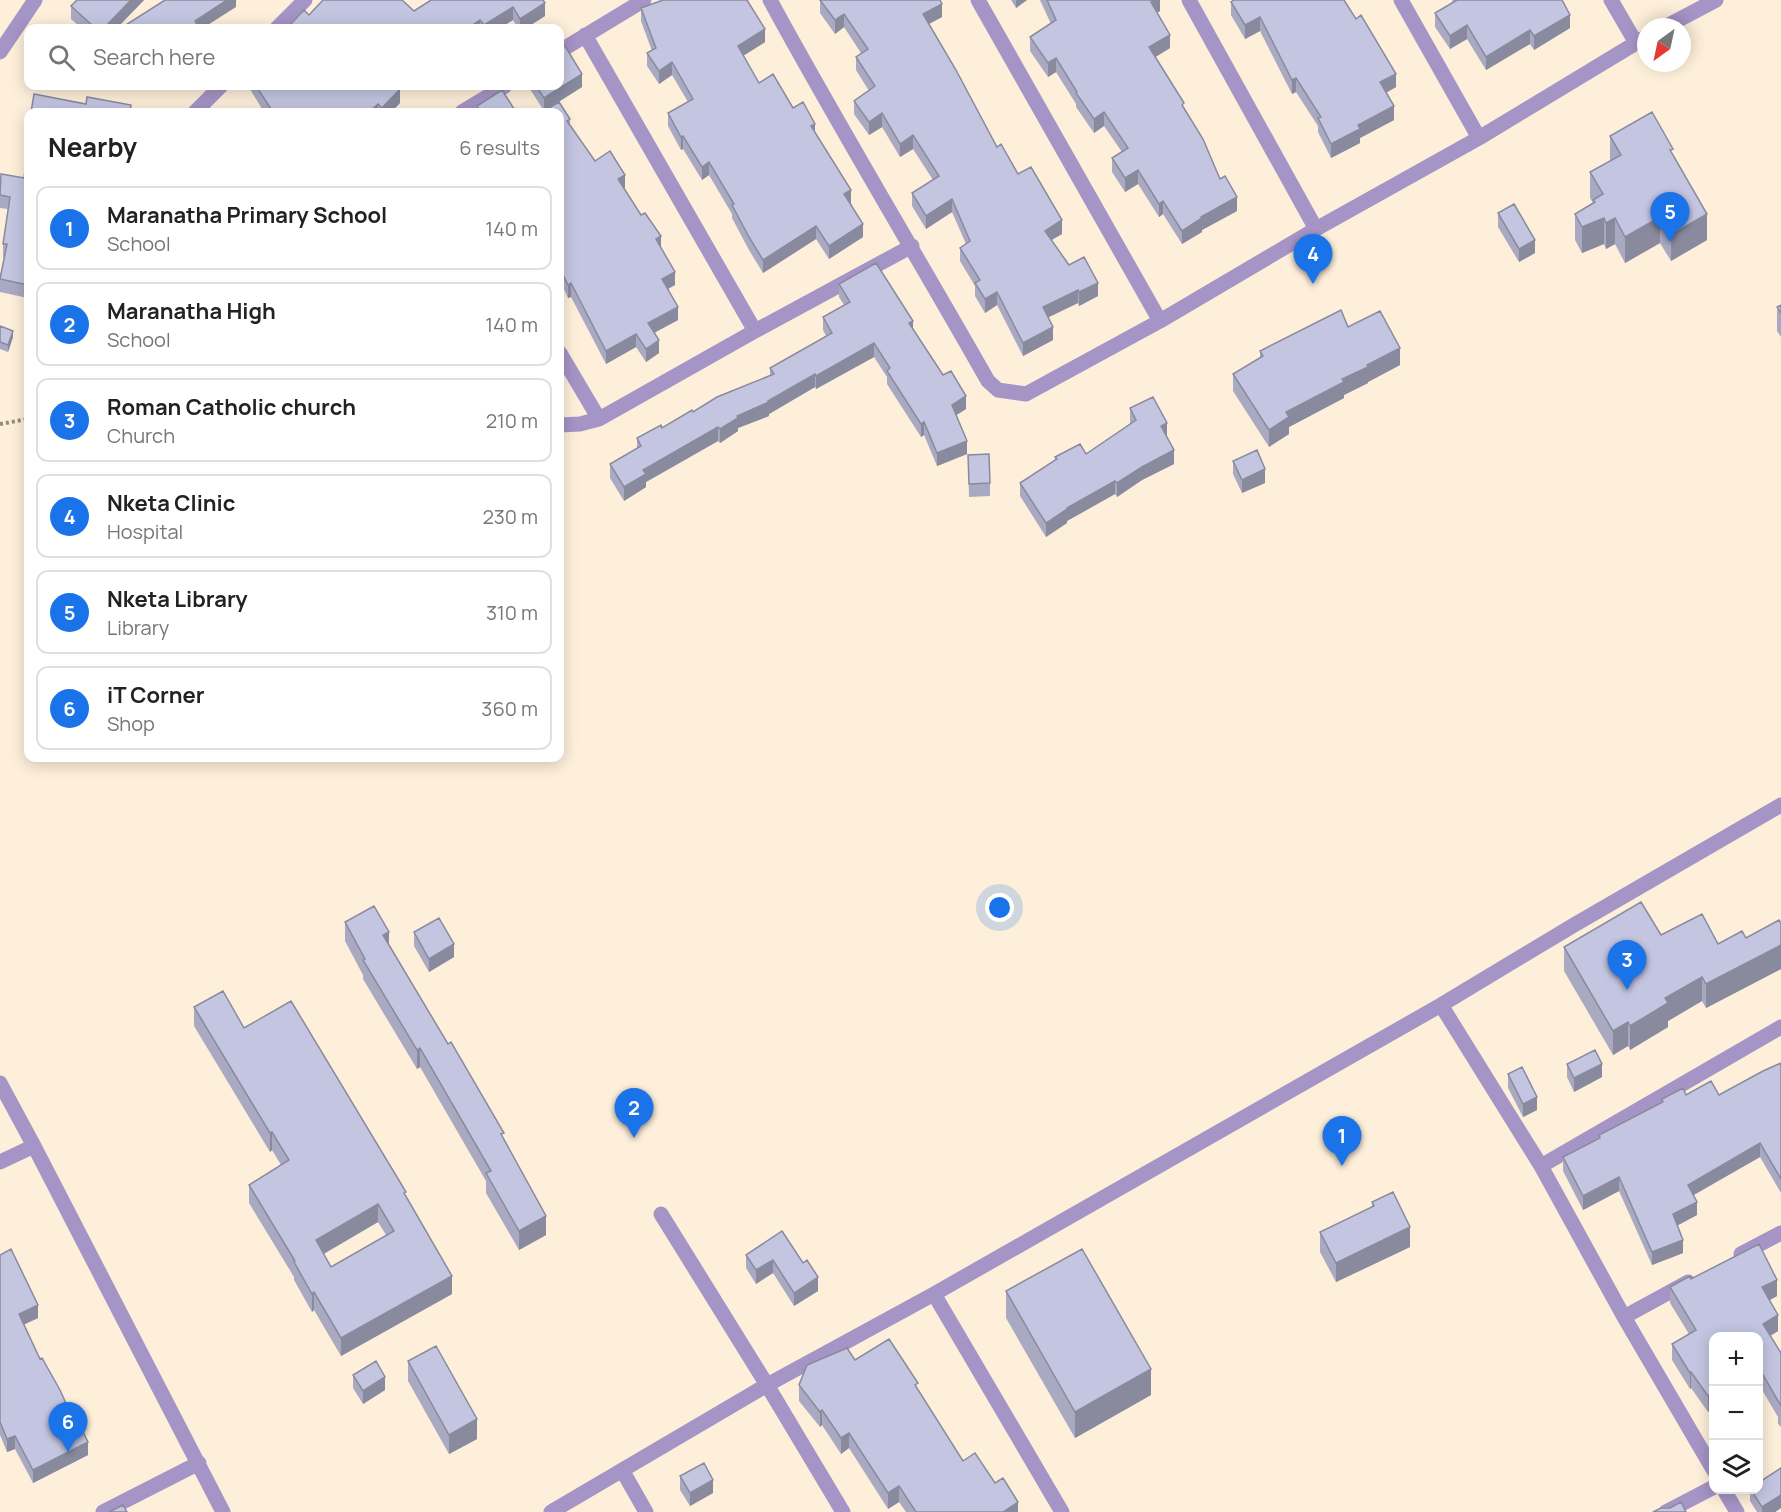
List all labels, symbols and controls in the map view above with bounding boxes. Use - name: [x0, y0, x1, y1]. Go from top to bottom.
- north arrow: [1637, 18, 1691, 72]
- search box: [24, 24, 564, 90]
- icon: search: [45, 41, 78, 74]
- text: Search here: [93, 42, 215, 72]
- text: Nearby: [48, 129, 137, 165]
- text: 6 results: [459, 134, 540, 161]
- pin: 5: [1650, 192, 1690, 242]
- text: Maranatha Primary School: [107, 200, 387, 230]
- text: 1: [65, 215, 74, 242]
- text: 140 m: [485, 215, 538, 242]
- text: School: [107, 230, 171, 257]
- pin: 4: [1294, 234, 1332, 284]
- text: Maranatha High: [107, 296, 276, 326]
- text: 2: [64, 311, 75, 338]
- text: 140 m: [485, 311, 538, 338]
- text: School: [107, 326, 171, 353]
- text: Roman Catholic church: [107, 392, 356, 422]
- text: 3: [64, 407, 75, 434]
- text: 210 m: [486, 407, 538, 434]
- text: Church: [107, 422, 175, 449]
- text: Nketa Clinic: [107, 488, 235, 518]
- text: 4: [63, 503, 76, 530]
- text: 230 m: [482, 503, 538, 530]
- text: Hospital: [107, 518, 183, 545]
- text: Nketa Library: [107, 584, 248, 614]
- text: 5: [64, 599, 75, 626]
- text: 310 m: [486, 599, 538, 626]
- text: Library: [107, 614, 169, 641]
- text: iT Corner: [107, 680, 204, 710]
- text: 6: [63, 695, 76, 722]
- text: 360 m: [481, 695, 538, 722]
- text: Shop: [107, 710, 155, 737]
- your location: [985, 893, 1014, 922]
- pin: 3: [1608, 940, 1646, 990]
- pin: 2: [614, 1088, 654, 1138]
- pin: 1: [1322, 1116, 1362, 1166]
- map controls: [1709, 1332, 1763, 1494]
- button: +: [1709, 1332, 1763, 1386]
- button: −: [1709, 1386, 1763, 1440]
- pin: 6: [48, 1402, 88, 1452]
- button: layers: [1709, 1440, 1763, 1494]

